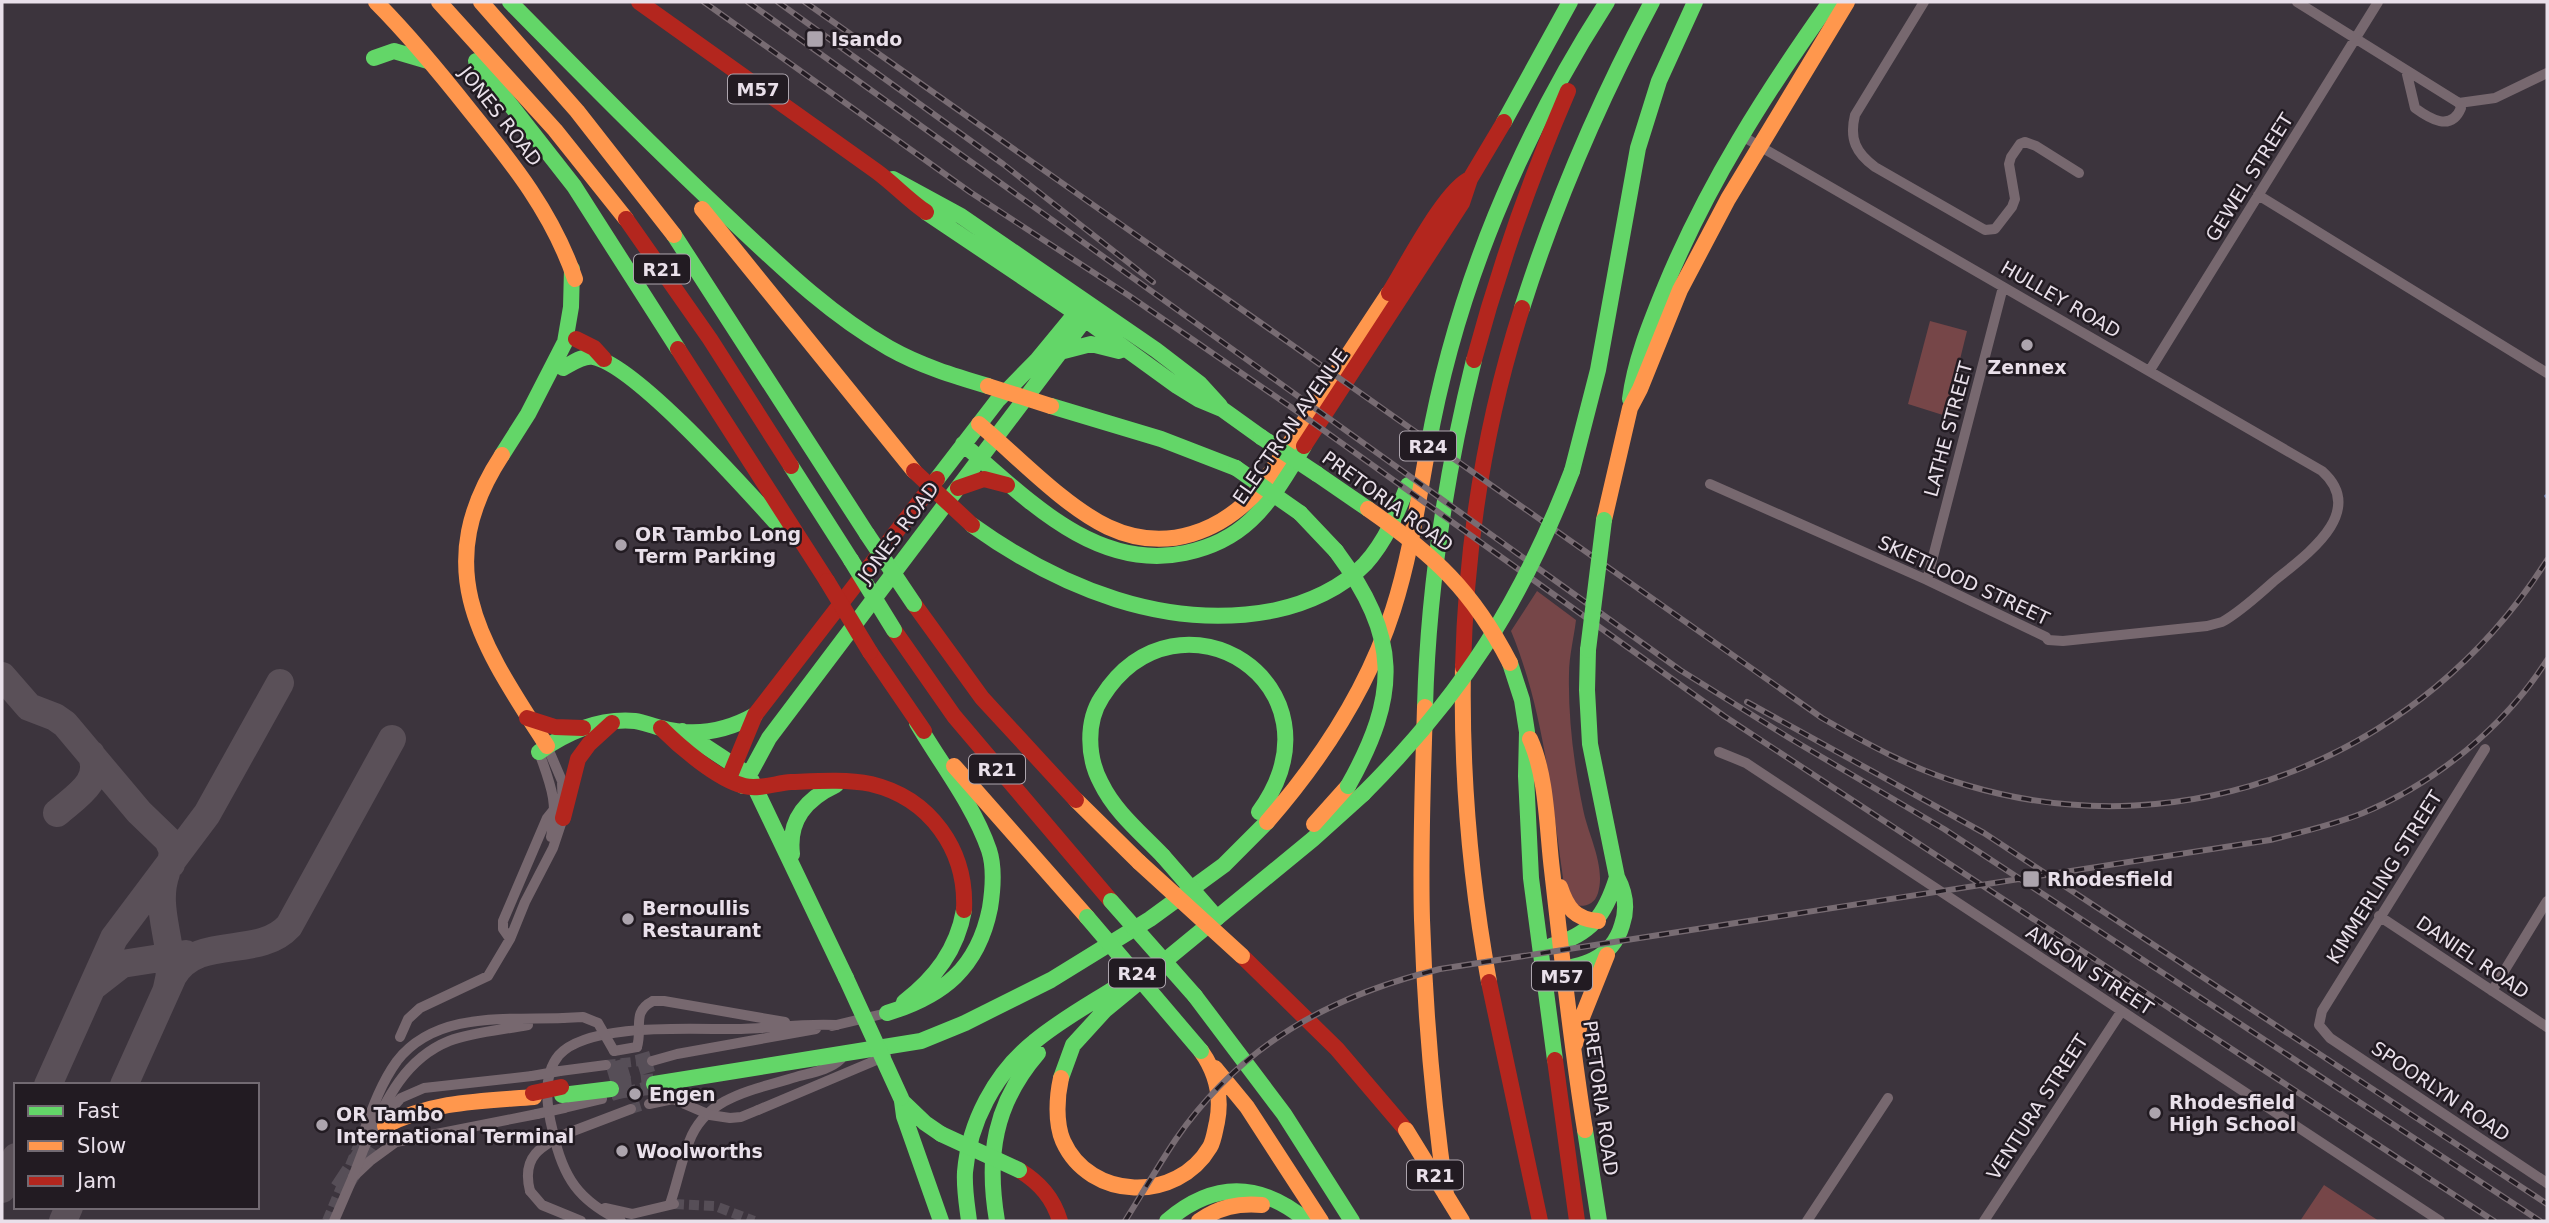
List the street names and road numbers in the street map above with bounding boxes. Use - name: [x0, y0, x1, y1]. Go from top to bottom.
- street label: JONES ROAD: [455, 61, 547, 170]
- road number: M57: [728, 74, 788, 104]
- street label: GEWEL STREET: [2201, 109, 2297, 245]
- road number: R21: [634, 255, 690, 284]
- street label: HULLEY ROAD: [1997, 256, 2125, 342]
- street label: ELECTRON AVENUE: [1228, 344, 1352, 508]
- street label: LATHE STREET: [1919, 359, 1977, 499]
- road number: R24: [1400, 432, 1456, 461]
- street label: PRETORIA ROAD: [1318, 446, 1458, 556]
- street label: JONES ROAD: [852, 477, 943, 587]
- street label: SKIETLOOD STREET: [1875, 531, 2054, 630]
- road number: R21: [969, 754, 1025, 784]
- street label: KIMMERLING STREET: [2322, 786, 2446, 968]
- street label: DANIEL ROAD: [2412, 911, 2534, 1003]
- street label: ANSON STREET: [2022, 921, 2158, 1019]
- road number: R24: [1109, 958, 1165, 988]
- road number: M57: [1532, 961, 1592, 990]
- street label: PRETORIA ROAD: [1579, 1019, 1623, 1177]
- street label: VENTURA STREET: [1982, 1030, 2092, 1184]
- street label: SPOORLYN ROAD: [2368, 1037, 2514, 1145]
- road number: R21: [1407, 1160, 1463, 1190]

